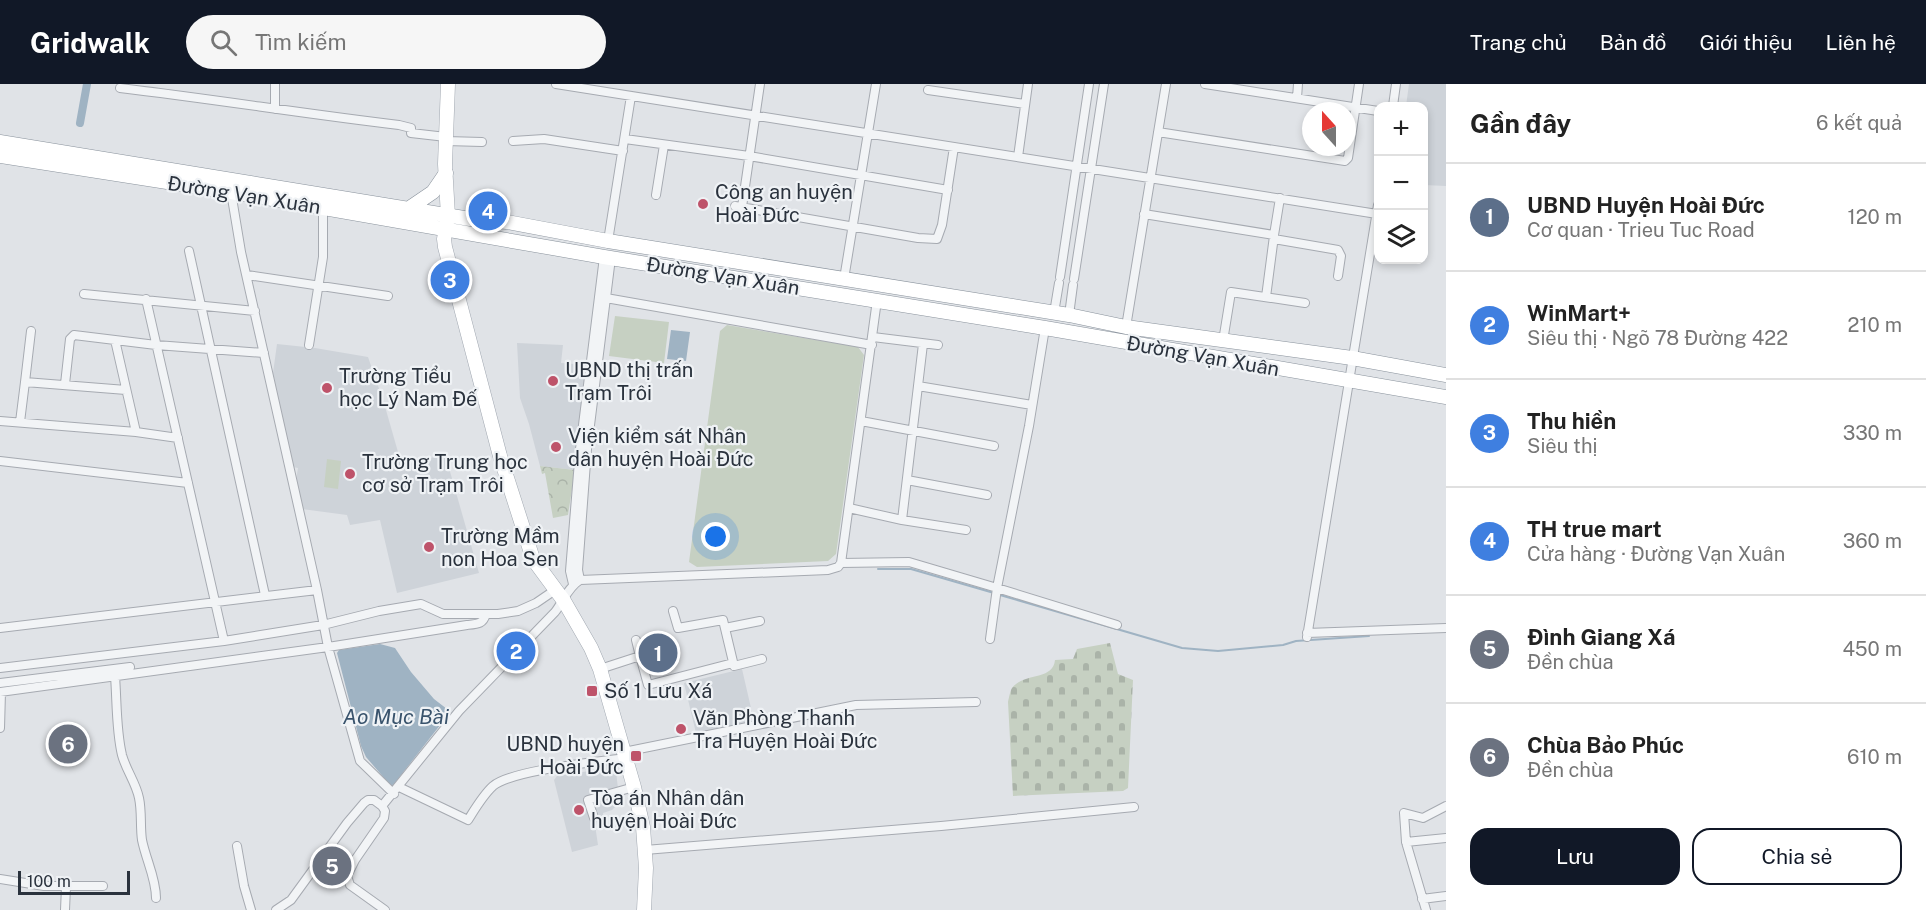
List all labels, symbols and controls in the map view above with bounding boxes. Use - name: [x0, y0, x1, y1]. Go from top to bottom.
- search box: [186, 15, 606, 69]
- text: Gridwalk: [30, 26, 150, 59]
- icon: search: [207, 26, 240, 59]
- text: Tìm kiếm: [255, 29, 347, 55]
- text: Trang chủ: [1470, 30, 1567, 55]
- text: Bản đồ: [1600, 30, 1667, 55]
- text: Giới thiệu: [1700, 30, 1793, 55]
- text: Liên hệ: [1826, 30, 1896, 55]
- north arrow: [1302, 102, 1356, 156]
- map controls: [1374, 102, 1428, 264]
- button: +: [1374, 102, 1428, 156]
- text: Gần đây: [1470, 108, 1571, 139]
- text: 6 kết quả: [1816, 111, 1902, 135]
- button: −: [1374, 156, 1428, 210]
- street label: Đường Vạn Xuân: [166, 171, 322, 219]
- place label: Công an huyện Hoài Đức: [715, 180, 853, 227]
- pin: 4: [468, 188, 508, 234]
- text: UBND Huyện Hoài Đức: [1527, 192, 1765, 218]
- marker: Công an huyện Hoài Đức: [696, 197, 710, 211]
- text: 1: [1485, 205, 1494, 229]
- text: 120 m: [1848, 205, 1902, 229]
- button: layers: [1374, 210, 1428, 264]
- text: Cơ quan · Trieu Tuc Road: [1527, 218, 1755, 242]
- street label: Đường Vạn Xuân: [645, 252, 801, 300]
- pin: 3: [430, 258, 470, 302]
- text: WinMart+: [1527, 300, 1631, 326]
- text: 2: [1483, 313, 1496, 337]
- text: 210 m: [1848, 313, 1902, 337]
- text: Siêu thị · Ngõ 78 Đường 422: [1527, 326, 1788, 350]
- street label: Đường Vạn Xuân: [1125, 331, 1281, 381]
- place label: UBND thị trấn Trạm Trôi: [565, 358, 693, 405]
- place label: Trường Tiểu học Lý Nam Đế: [339, 364, 477, 411]
- marker: UBND thị trấn Trạm Trôi: [546, 374, 560, 388]
- marker: Trường Tiểu học Lý Nam Đế: [320, 381, 334, 395]
- text: Thu hiền: [1527, 408, 1616, 434]
- text: 3: [1483, 421, 1496, 445]
- text: 330 m: [1843, 421, 1902, 445]
- place label: Viện kiểm sát Nhân dân huyện Hoài Đức: [568, 424, 754, 471]
- text: Siêu thị: [1527, 434, 1597, 458]
- marker: Viện kiểm sát Nhân dân huyện Hoài Đức: [549, 440, 563, 454]
- place label: Trường Trung học cơ sở Trạm Trôi: [362, 450, 528, 497]
- marker: Trường Trung học cơ sở Trạm Trôi: [343, 467, 357, 481]
- text: TH true mart: [1527, 516, 1662, 542]
- your location: [701, 522, 730, 551]
- place label: Trường Mầm non Hoa Sen: [441, 524, 560, 571]
- text: 4: [1483, 529, 1496, 553]
- text: 360 m: [1843, 529, 1902, 553]
- marker: Trường Mầm non Hoa Sen: [422, 540, 436, 554]
- text: Cửa hàng · Đường Vạn Xuân: [1527, 542, 1785, 566]
- text: Đình Giang Xá: [1527, 624, 1675, 650]
- pin: 2: [496, 628, 536, 674]
- pin: 1: [638, 630, 678, 676]
- text: 5: [1483, 637, 1496, 661]
- text: 450 m: [1842, 637, 1902, 661]
- text: Đền chùa: [1527, 650, 1614, 674]
- place label: Số 1 Lưu Xá: [604, 679, 712, 703]
- marker: Số 1 Lưu Xá: [585, 684, 599, 698]
- water label: Ao Mục Bài: [343, 704, 449, 729]
- place label: Văn Phòng Thanh Tra Huyện Hoài Đức: [693, 706, 878, 753]
- pin: 6: [48, 722, 88, 766]
- marker: Văn Phòng Thanh Tra Huyện Hoài Đức: [674, 722, 688, 736]
- place label: UBND huyện Hoài Đức: [506, 732, 624, 779]
- text: Chùa Bảo Phúc: [1527, 732, 1684, 758]
- text: 6: [1483, 745, 1496, 769]
- text: 610 m: [1847, 745, 1902, 769]
- marker: UBND huyện Hoài Đức: [629, 749, 643, 763]
- text: Đền chùa: [1527, 758, 1614, 782]
- place label: Tòa án Nhân dân huyện Hoài Đức: [591, 786, 744, 833]
- marker: Tòa án Nhân dân huyện Hoài Đức: [572, 803, 586, 817]
- button: Lưu: [1470, 828, 1680, 885]
- button: Chia sẻ: [1692, 828, 1902, 885]
- pin: 5: [312, 844, 352, 888]
- scale bar: [18, 868, 130, 896]
- text: 100 m: [27, 872, 71, 891]

